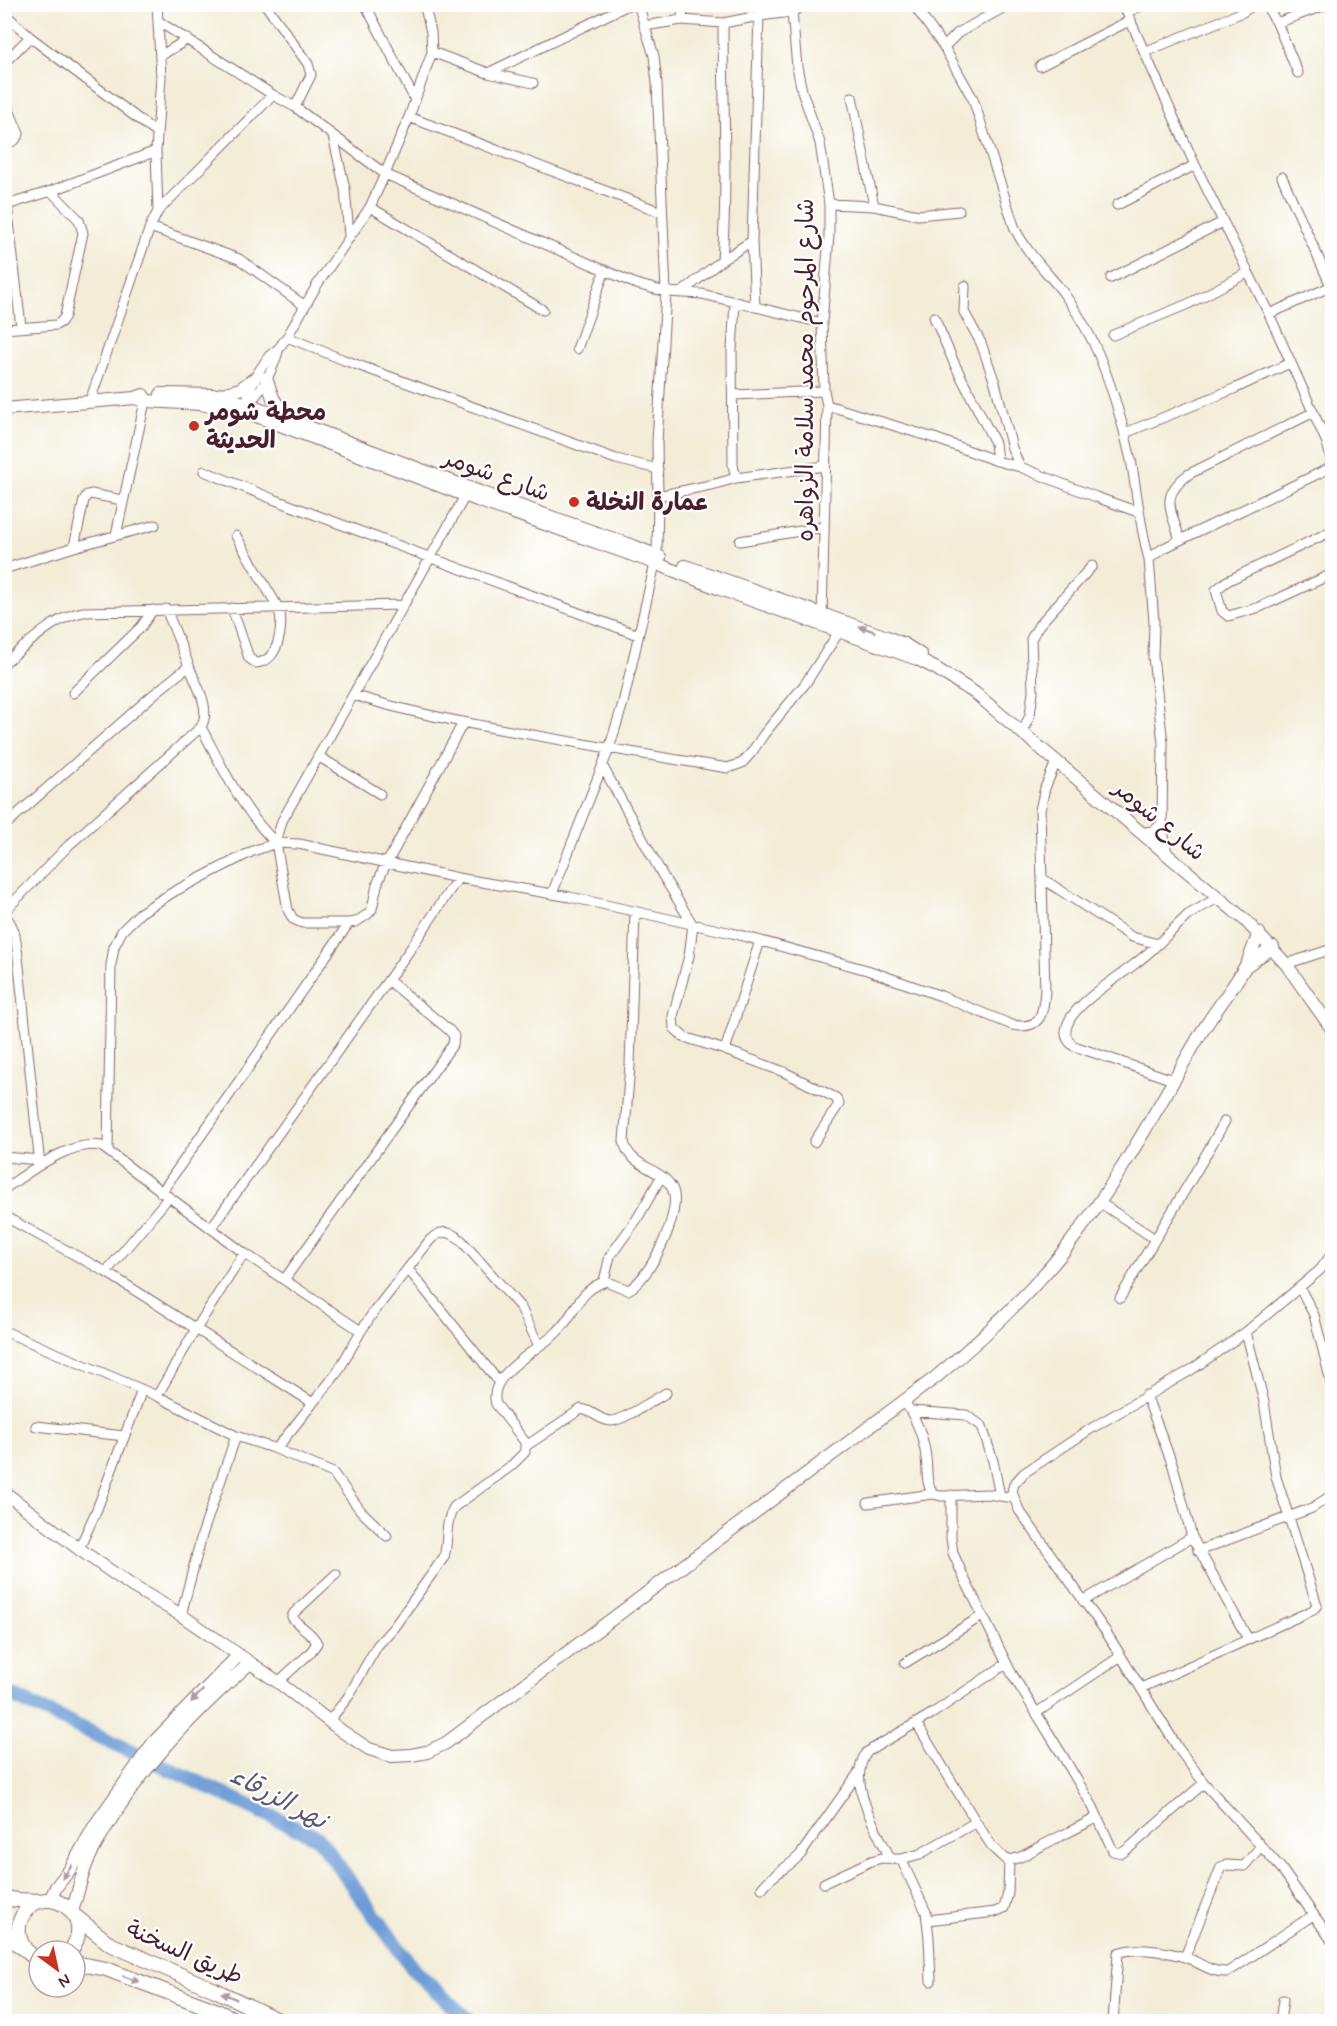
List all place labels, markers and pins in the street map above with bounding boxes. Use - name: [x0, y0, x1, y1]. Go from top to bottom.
- place label: محطة شومر الحديثة: [204, 398, 326, 457]
- marker: محطة شومر الحديثة: [187, 419, 201, 433]
- place label: عمارة النخلة: [586, 488, 709, 519]
- marker: عمارة النخلة: [567, 495, 581, 509]

